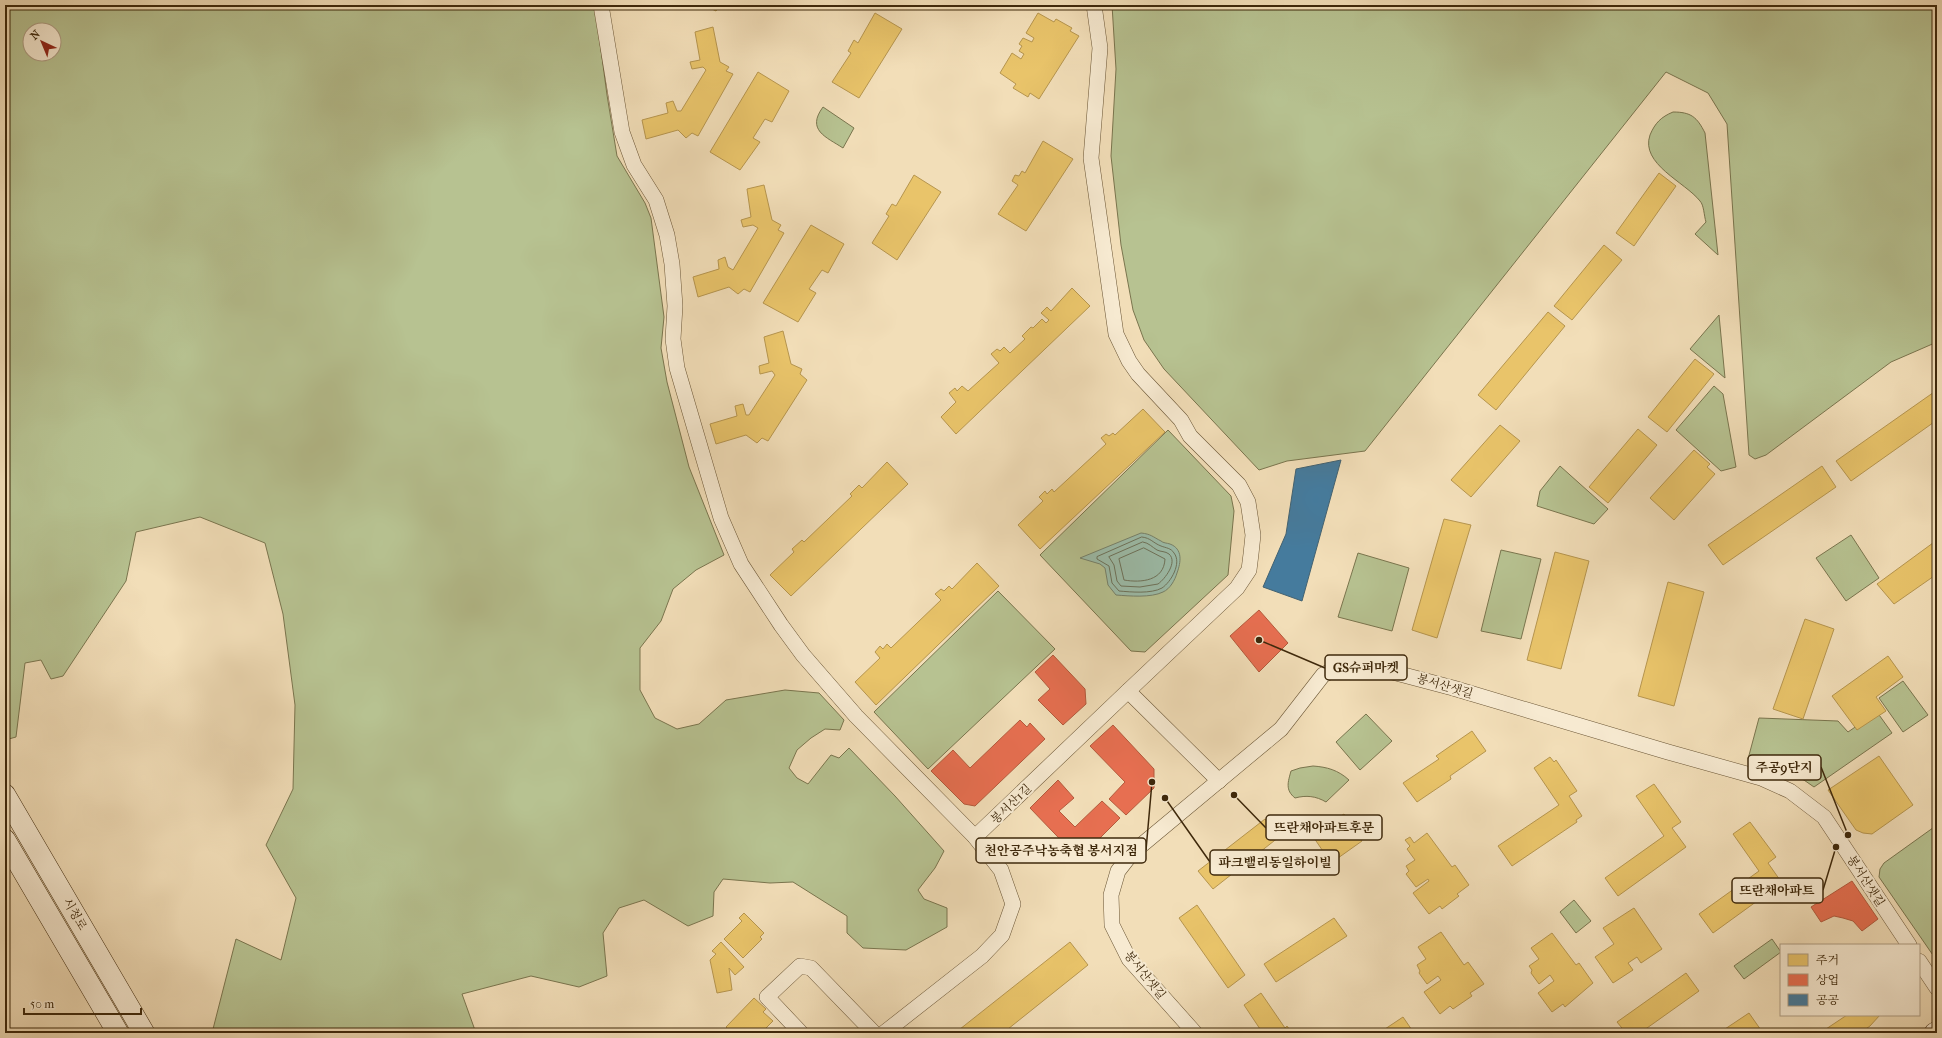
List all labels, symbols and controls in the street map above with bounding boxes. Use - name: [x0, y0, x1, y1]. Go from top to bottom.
- north arrow: [22, 22, 62, 62]
- text: N: [28, 27, 43, 43]
- callout: GS슈퍼마켓: [1325, 655, 1407, 680]
- text: GS슈퍼마켓: [1333, 660, 1399, 675]
- street label: 봉서산샛길: [1415, 671, 1475, 701]
- callout: 주공9단지: [1748, 755, 1821, 780]
- text: 주공9단지: [1755, 760, 1813, 776]
- street label: 봉서산1길: [988, 781, 1034, 827]
- callout: 뜨란채아파트후문: [1266, 815, 1382, 840]
- text: 뜨란채아파트후문: [1274, 820, 1375, 835]
- callout: 천안공주낙농축협 봉서지점: [976, 838, 1146, 863]
- text: 천안공주낙농축협 봉서지점: [984, 843, 1138, 858]
- callout: 파크밸리동일하이빌: [1210, 850, 1339, 875]
- street label: 봉서산샛길: [1844, 853, 1888, 909]
- text: 파크밸리동일하이빌: [1218, 855, 1332, 870]
- callout: 뜨란채아파트: [1732, 878, 1823, 903]
- text: 뜨란채아파트: [1739, 883, 1815, 898]
- street label: 시청로: [60, 895, 90, 933]
- legend: [1780, 944, 1920, 1016]
- street label: 봉서산샛길: [1121, 948, 1169, 1002]
- text: 주거: [1816, 953, 1839, 967]
- text: 상업: [1816, 973, 1839, 987]
- scale bar: [24, 990, 141, 1016]
- text: 공공: [1816, 993, 1840, 1007]
- text: 50 m: [30, 997, 54, 1011]

